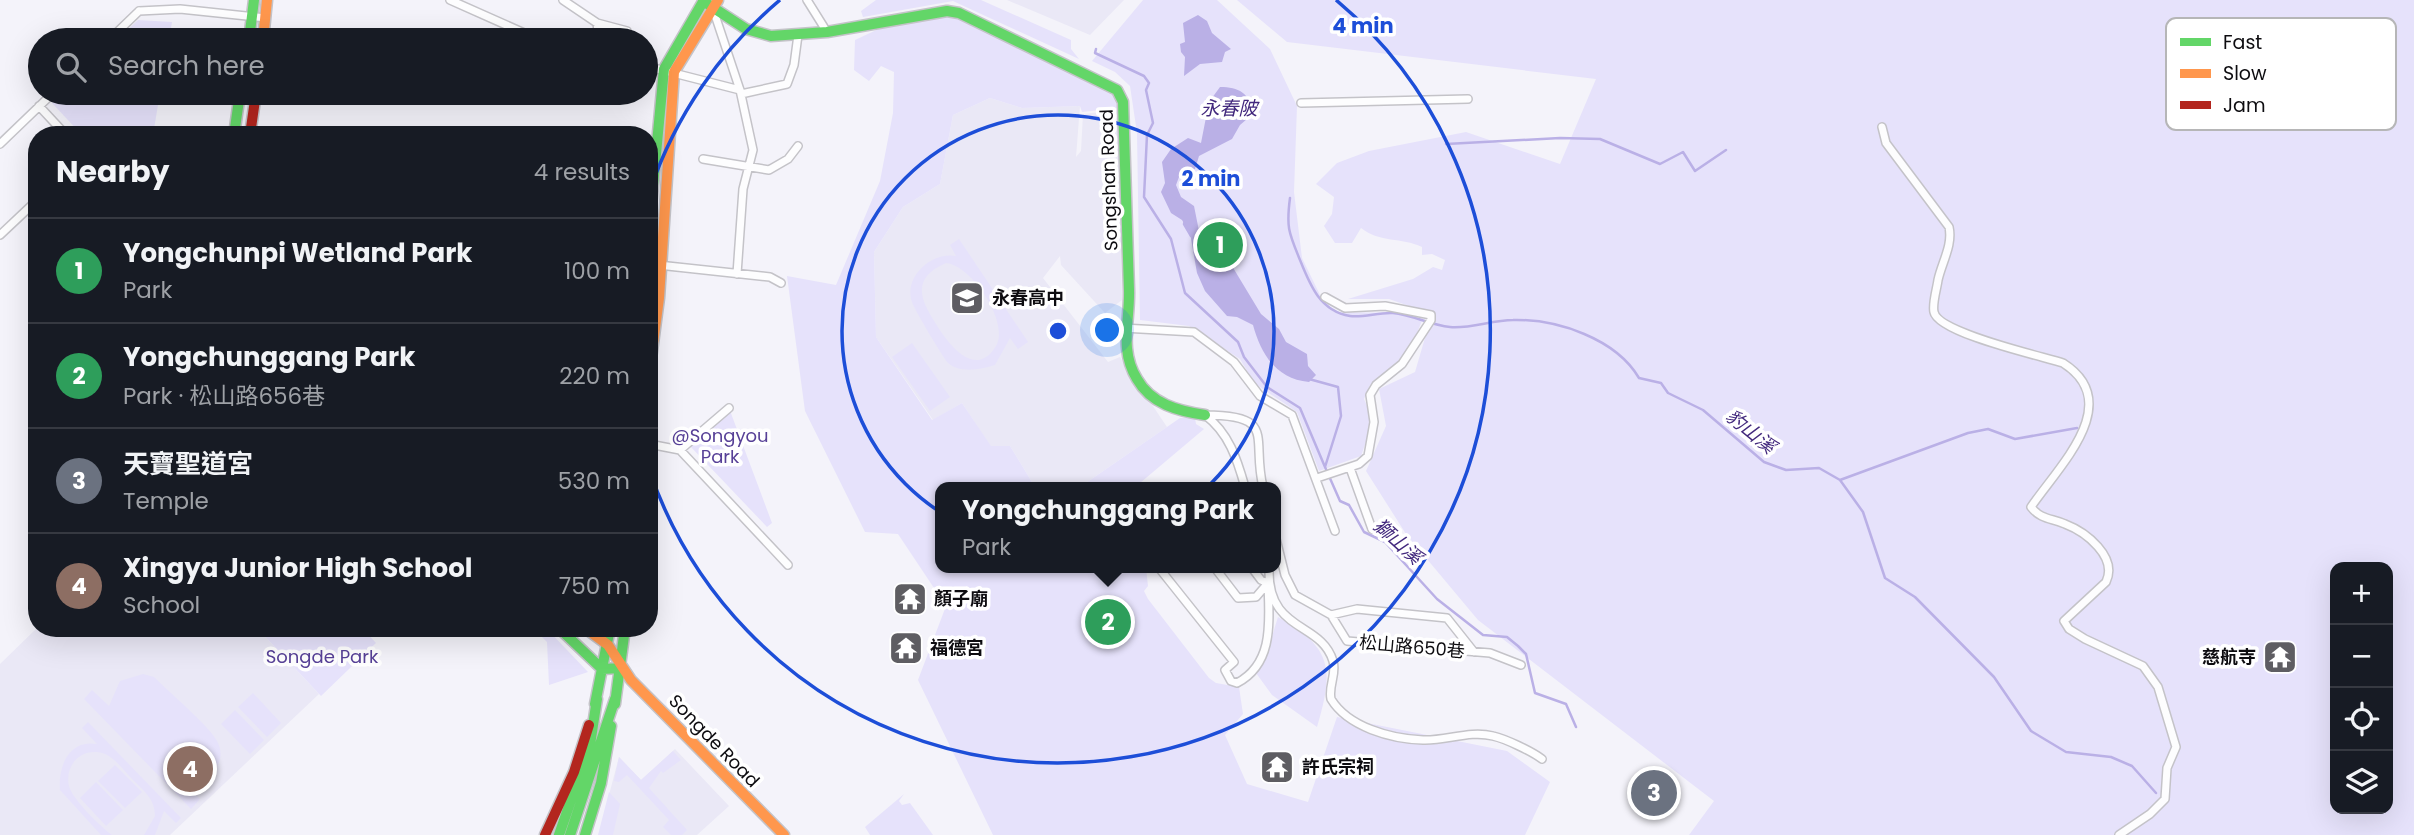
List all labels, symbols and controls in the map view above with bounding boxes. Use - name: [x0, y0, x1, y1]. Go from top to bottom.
- text: 4 min: [1332, 11, 1394, 40]
- legend: [2166, 18, 2396, 130]
- search box: [28, 28, 658, 105]
- text: Fast: [2223, 29, 2262, 56]
- icon: search: [52, 48, 90, 86]
- text: Search here: [108, 48, 265, 84]
- text: Slow: [2223, 60, 2267, 87]
- text: Jam: [2223, 92, 2265, 119]
- water label: 永春陂: [1200, 95, 1260, 122]
- street label: Songshan Road: [1094, 109, 1123, 251]
- text: Nearby: [56, 150, 170, 193]
- text: 4 results: [534, 156, 630, 188]
- text: 2 min: [1181, 164, 1241, 193]
- pin: 1: [1197, 219, 1243, 271]
- text: Yongchunpi Wetland Park: [123, 235, 472, 271]
- text: 1: [75, 255, 83, 287]
- text: 100 m: [564, 255, 630, 287]
- text: Park: [123, 274, 172, 306]
- school or university icon: 永春高中: [948, 279, 986, 317]
- place label: 永春高中: [992, 285, 1064, 310]
- your location: [1090, 313, 1124, 347]
- centre of rings: [1046, 319, 1070, 343]
- text: Yongchunggang Park: [123, 339, 415, 375]
- text: 2: [72, 360, 86, 392]
- text: 220 m: [559, 360, 630, 392]
- text: Park · 松山路656巷: [123, 380, 325, 412]
- water label: 豹山溪: [1720, 403, 1784, 462]
- park label: @Songyou Park: [671, 423, 769, 469]
- text: 天寶聖道宮: [123, 446, 253, 482]
- text: 3: [72, 465, 86, 497]
- text: 530 m: [558, 465, 630, 497]
- popup: [935, 482, 1281, 573]
- text: Temple: [123, 485, 209, 517]
- text: Yongchunggang Park: [962, 492, 1254, 528]
- water label: 獅山溪: [1367, 512, 1430, 572]
- text: Park: [962, 531, 1011, 563]
- text: Xingya Junior High School: [123, 550, 472, 586]
- map controls: [2330, 562, 2393, 814]
- button: +: [2330, 562, 2393, 625]
- text: 4: [71, 570, 87, 602]
- text: 750 m: [559, 570, 630, 602]
- temple icon: 顏子廟: [891, 580, 929, 618]
- place label: 顏子廟: [934, 586, 988, 611]
- text: School: [123, 589, 200, 621]
- pin: 2: [1085, 596, 1131, 648]
- button: −: [2330, 625, 2393, 688]
- temple icon: 福德宮: [887, 629, 925, 667]
- street label: 松山路650巷: [1358, 629, 1466, 664]
- place label: 福德宮: [930, 635, 984, 660]
- temple icon: 慈航寺: [2261, 638, 2299, 676]
- park label: Songde Park: [266, 644, 379, 669]
- place label: 慈航寺: [2202, 644, 2256, 669]
- button: locate: [2330, 688, 2393, 751]
- street label: Songde Road: [663, 689, 765, 793]
- pin: 4: [167, 743, 213, 795]
- temple icon: 許氏宗祠: [1258, 748, 1296, 786]
- button: layers: [2330, 751, 2393, 814]
- place label: 許氏宗祠: [1302, 754, 1374, 779]
- pin: 3: [1631, 767, 1677, 819]

